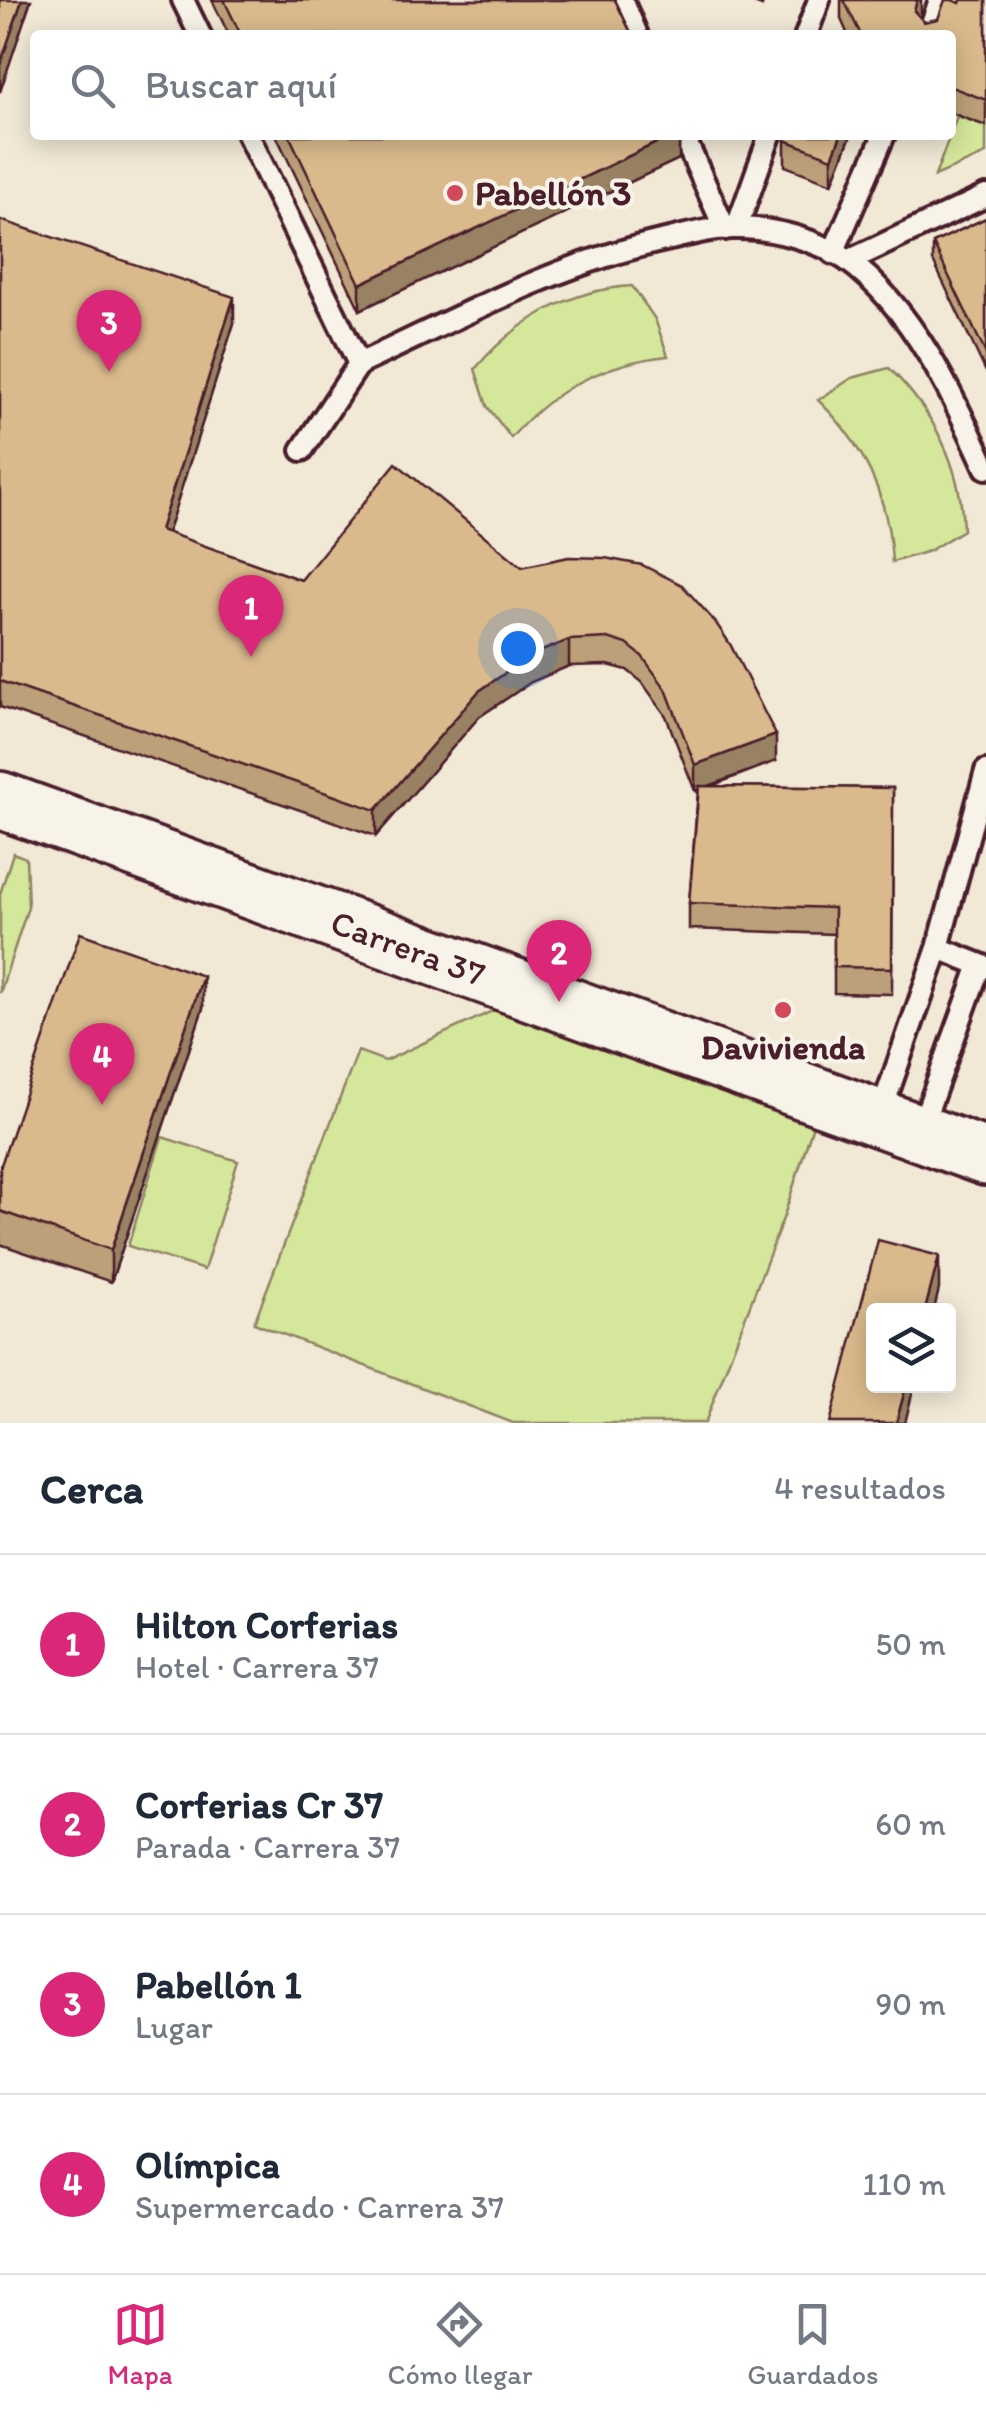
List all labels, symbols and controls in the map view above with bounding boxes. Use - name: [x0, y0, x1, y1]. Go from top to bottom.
- search box: [30, 30, 956, 140]
- icon: search: [65, 58, 120, 113]
- text: Buscar aquí: [145, 62, 337, 108]
- place label: Pabellón 3: [475, 172, 631, 214]
- marker: Pabellón 3: [444, 182, 466, 204]
- pin: 3: [76, 290, 142, 372]
- pin: 1: [218, 574, 284, 657]
- your location: [493, 623, 544, 674]
- street label: Carrera 37: [325, 901, 491, 995]
- pin: 2: [526, 920, 592, 1002]
- marker: Davivienda: [772, 999, 794, 1021]
- pin: 4: [70, 1022, 134, 1105]
- place label: Davivienda: [701, 1026, 866, 1068]
- map controls: [866, 1303, 956, 1393]
- button: layers: [866, 1303, 956, 1393]
- text: Cerca: [40, 1463, 144, 1514]
- text: 4 resultados: [774, 1469, 946, 1507]
- text: Hilton Corferias: [135, 1602, 398, 1648]
- text: 1: [65, 1625, 80, 1663]
- text: 50 m: [875, 1625, 946, 1663]
- text: Hotel · Carrera 37: [135, 1648, 379, 1686]
- text: Corferias Cr 37: [135, 1782, 383, 1828]
- text: 2: [64, 1805, 81, 1843]
- text: 60 m: [875, 1805, 946, 1843]
- text: Parada · Carrera 37: [135, 1828, 400, 1866]
- text: Pabellón 1: [135, 1962, 302, 2008]
- text: 3: [64, 1985, 81, 2023]
- text: 90 m: [875, 1985, 946, 2023]
- text: Lugar: [135, 2008, 213, 2046]
- text: Olímpica: [135, 2142, 280, 2188]
- text: 4: [63, 2165, 82, 2203]
- text: 110 m: [862, 2165, 946, 2203]
- text: Supermercado · Carrera 37: [135, 2188, 504, 2226]
- tab: Mapa: [107, 2297, 173, 2391]
- tab: Cómo llegar: [387, 2297, 532, 2391]
- tab: Guardados: [747, 2297, 879, 2391]

